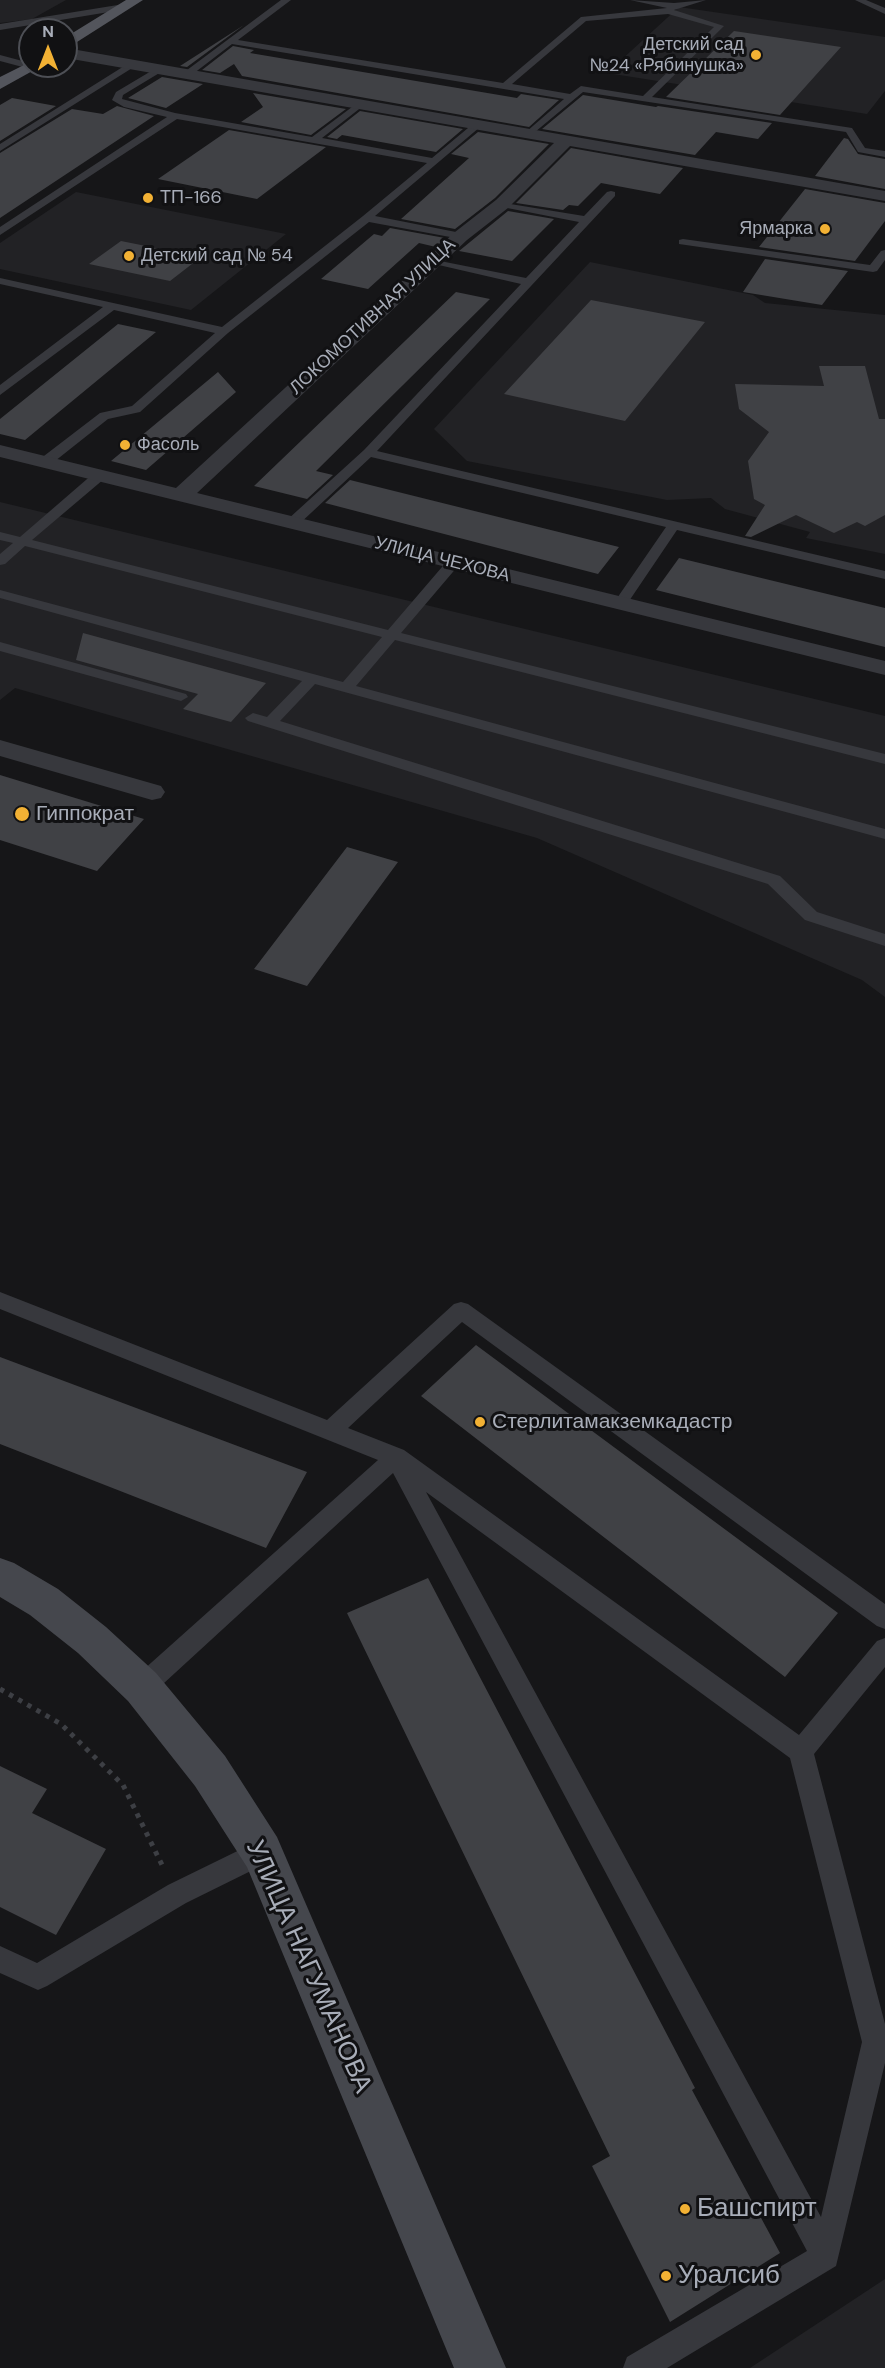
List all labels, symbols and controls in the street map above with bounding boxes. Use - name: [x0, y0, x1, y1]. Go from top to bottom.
- north arrow: [18, 18, 78, 78]
- text: N: [42, 21, 54, 42]
- place label: Детский сад №24 «Рябинушка»: [589, 34, 744, 76]
- marker: Детский сад №24 «Рябинушка»: [749, 48, 763, 62]
- place label: ТП-166: [160, 187, 222, 209]
- marker: ТП-166: [141, 191, 155, 205]
- place label: Ярмарка: [739, 218, 813, 240]
- marker: Ярмарка: [818, 222, 832, 236]
- street label: ЛОКОМОТИВНАЯ УЛИЦА: [286, 235, 460, 399]
- place label: Детский сад № 54: [141, 245, 293, 267]
- marker: Детский сад № 54: [122, 249, 136, 263]
- place label: Фасоль: [137, 434, 199, 456]
- marker: Фасоль: [118, 438, 132, 452]
- street label: УЛИЦА ЧЕХОВА: [372, 533, 512, 587]
- place label: Гиппократ: [36, 801, 134, 827]
- marker: Гиппократ: [13, 805, 31, 823]
- place label: Стерлитамакземкадастр: [492, 1409, 732, 1435]
- marker: Стерлитамакземкадастр: [473, 1415, 487, 1429]
- street label: УЛИЦА НАГУМАНОВА: [238, 1836, 378, 2098]
- place label: Башспирт: [697, 2193, 817, 2225]
- marker: Башспирт: [678, 2202, 692, 2216]
- place label: Уралсиб: [678, 2260, 780, 2292]
- marker: Уралсиб: [659, 2269, 673, 2283]

